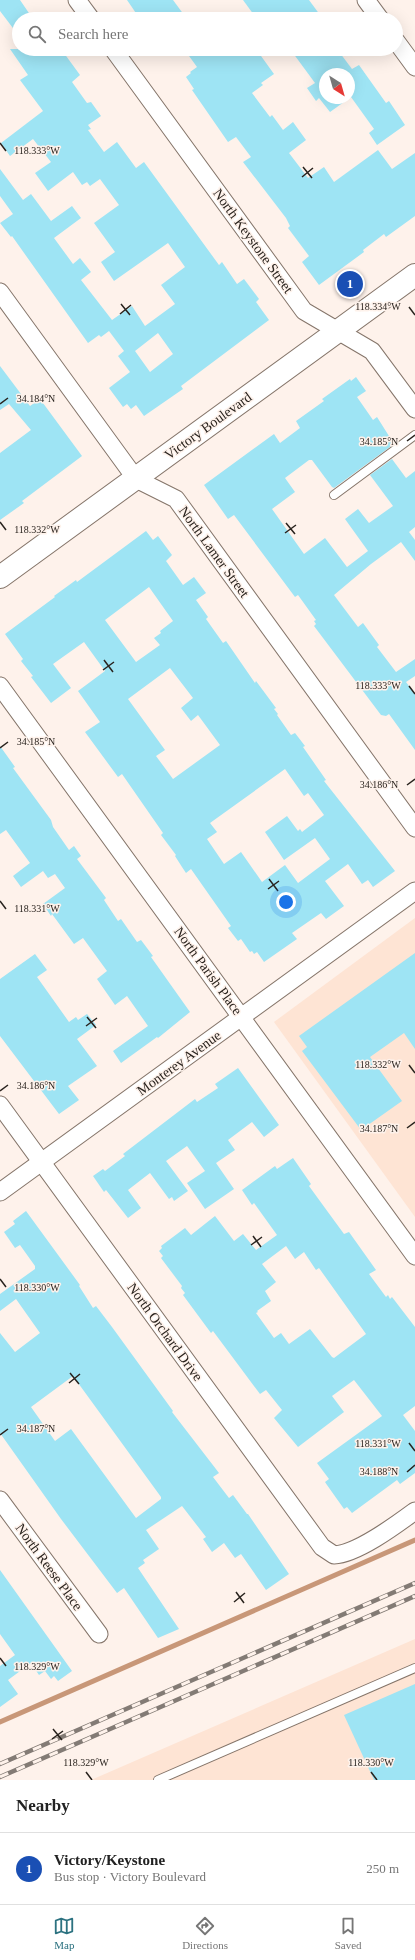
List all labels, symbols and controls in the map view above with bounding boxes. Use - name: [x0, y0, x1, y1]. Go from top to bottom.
- search box: [12, 12, 403, 56]
- icon: search: [26, 23, 48, 45]
- text: Search here: [58, 26, 128, 42]
- north arrow: [319, 68, 355, 104]
- text: 118.333°W: [14, 145, 60, 156]
- street label: North Keystone Street: [210, 186, 296, 296]
- pin: 1: [337, 269, 363, 299]
- text: 118.334°W: [355, 301, 401, 312]
- street label: Victory Boulevard: [162, 389, 254, 463]
- text: 34.184°N: [17, 393, 55, 404]
- text: 34.185°N: [360, 436, 398, 447]
- street label: North Lamer Street: [176, 504, 252, 601]
- text: 118.332°W: [14, 524, 60, 535]
- text: 118.333°W: [355, 680, 401, 691]
- text: 34.185°N: [17, 736, 55, 747]
- text: 34.186°N: [360, 779, 398, 790]
- your location: [276, 892, 296, 912]
- text: 118.331°W: [14, 903, 60, 914]
- street label: North Parish Place: [171, 924, 245, 1018]
- street label: Monterey Avenue: [134, 1028, 224, 1098]
- text: 118.332°W: [355, 1059, 401, 1070]
- text: 34.186°N: [17, 1080, 55, 1091]
- text: 34.187°N: [360, 1123, 398, 1134]
- street label: North Orchard Drive: [124, 1280, 206, 1384]
- text: 118.330°W: [14, 1282, 60, 1293]
- text: 34.187°N: [17, 1423, 55, 1434]
- text: 118.331°W: [355, 1438, 401, 1449]
- text: 34.188°N: [360, 1466, 398, 1477]
- street label: North Reese Place: [13, 1521, 85, 1613]
- text: 118.329°W: [14, 1661, 60, 1672]
- text: 118.329°W: [63, 1757, 109, 1768]
- text: 118.330°W: [348, 1757, 394, 1768]
- text: Nearby: [16, 1796, 70, 1815]
- text: Victory/Keystone: [54, 1852, 165, 1868]
- text: 1: [26, 1861, 32, 1876]
- text: 250 m: [366, 1861, 399, 1876]
- text: Bus stop · Victory Boulevard: [54, 1869, 206, 1884]
- tab: Map: [53, 1915, 75, 1951]
- tab: Directions: [182, 1915, 228, 1951]
- tab: Saved: [335, 1915, 362, 1951]

